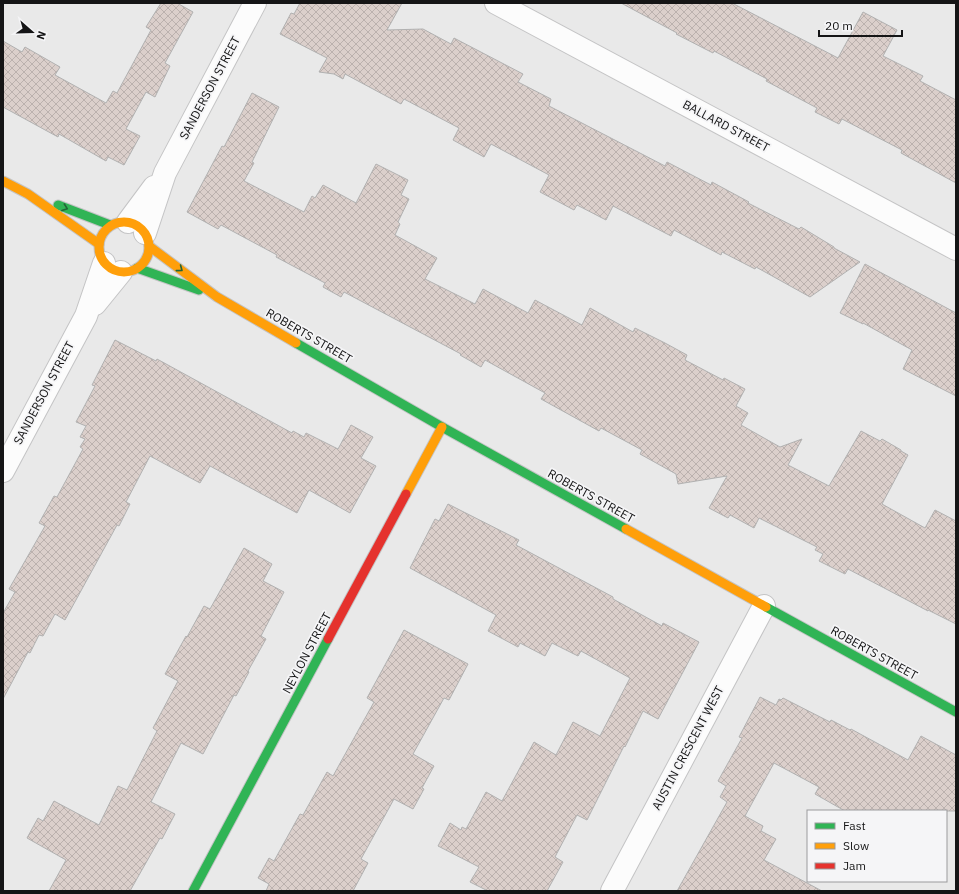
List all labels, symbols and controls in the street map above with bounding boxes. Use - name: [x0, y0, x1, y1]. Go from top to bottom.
- north arrow: [12, 12, 52, 52]
- scale bar: [819, 12, 902, 38]
- text: 20 m: [825, 18, 853, 33]
- text: N: [33, 29, 49, 42]
- street label: SANDERSON STREET: [176, 33, 243, 142]
- street label: BALLARD STREET: [680, 96, 772, 155]
- one-way arrow: [61, 203, 68, 211]
- one-way arrow: [176, 264, 183, 271]
- street label: ROBERTS STREET: [263, 305, 355, 366]
- street label: SANDERSON STREET: [10, 338, 77, 447]
- street label: ROBERTS STREET: [545, 465, 637, 526]
- street label: NEYLON STREET: [279, 609, 334, 696]
- street label: ROBERTS STREET: [828, 622, 920, 683]
- street label: AUSTIN CRESCENT WEST: [648, 683, 727, 812]
- legend: [807, 810, 947, 882]
- text: Fast: [843, 818, 866, 833]
- text: Slow: [843, 838, 869, 853]
- text: Jam: [843, 858, 866, 873]

